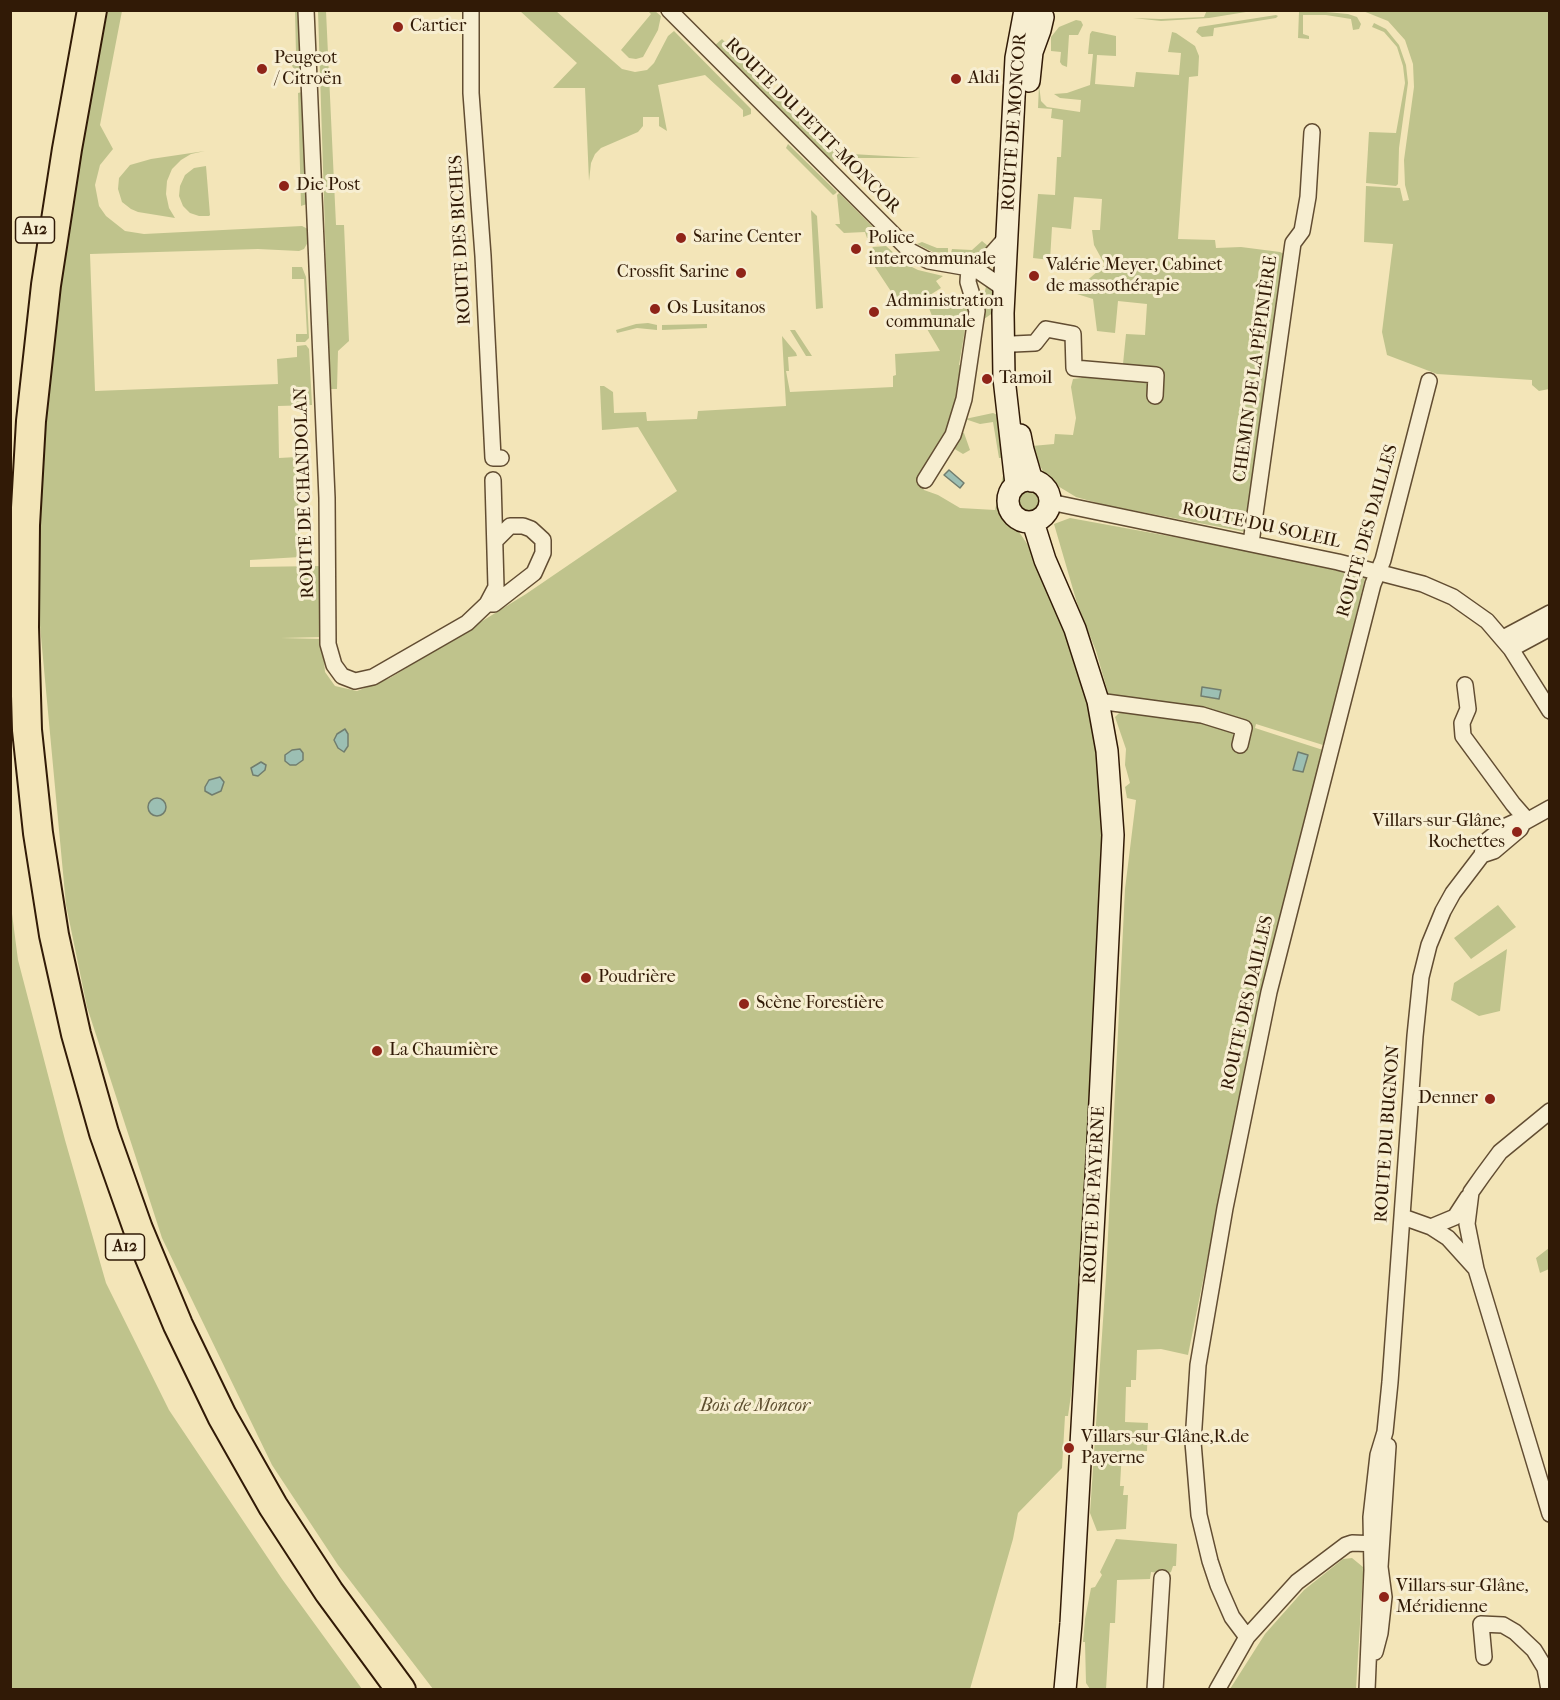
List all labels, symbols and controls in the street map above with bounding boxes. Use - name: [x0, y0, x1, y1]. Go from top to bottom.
- place label: Cartier: [410, 16, 466, 38]
- marker: Cartier: [391, 20, 405, 34]
- street label: ROUTE DE MONCOR: [998, 32, 1032, 212]
- street label: ROUTE DU PETIT-MONCOR: [720, 34, 904, 218]
- place label: Peugeot / Citroën: [274, 48, 342, 90]
- marker: Peugeot / Citroën: [255, 62, 269, 76]
- place label: Aldi: [968, 68, 1000, 90]
- marker: Aldi: [949, 72, 963, 86]
- street label: ROUTE DES BICHES: [446, 155, 476, 325]
- place label: Die Post: [296, 175, 360, 197]
- marker: Die Post: [277, 179, 291, 193]
- road number: A12: [15, 217, 54, 243]
- place label: Sarine Center: [693, 227, 801, 249]
- place label: Police intercommunale: [868, 228, 996, 270]
- marker: Sarine Center: [674, 231, 688, 245]
- marker: Police intercommunale: [849, 242, 863, 256]
- street label: CHEMIN DE LA PÉPINIÈRE: [1229, 254, 1283, 484]
- place label: Valérie Meyer, Cabinet de massothérapie: [1046, 255, 1223, 298]
- place label: Crossfit Sarine: [617, 262, 729, 284]
- marker: Crossfit Sarine: [734, 266, 748, 280]
- marker: Valérie Meyer, Cabinet de massothérapie: [1027, 269, 1041, 283]
- place label: Administration communale: [886, 291, 1004, 334]
- place label: Os Lusitanos: [667, 298, 765, 320]
- marker: Os Lusitanos: [648, 302, 662, 316]
- marker: Administration communale: [867, 305, 881, 319]
- place label: Tamoil: [999, 368, 1052, 390]
- marker: Tamoil: [980, 372, 994, 386]
- street label: ROUTE DE CHANDOLAN: [291, 387, 319, 599]
- street label: ROUTE DES DAILLES: [1333, 442, 1403, 620]
- street label: ROUTE DU SOLEIL: [1180, 499, 1342, 553]
- place label: Villars-sur-Glâne, Rochettes: [1373, 811, 1505, 854]
- marker: Villars-sur-Glâne, Rochettes: [1510, 825, 1524, 839]
- street label: ROUTE DES DAILLES: [1217, 913, 1279, 1093]
- place label: Poudrière: [598, 967, 676, 989]
- marker: Poudrière: [579, 971, 593, 985]
- place label: Scène Forestière: [756, 993, 884, 1015]
- marker: Scène Forestière: [737, 997, 751, 1011]
- place label: La Chaumière: [389, 1040, 498, 1062]
- marker: La Chaumière: [370, 1044, 384, 1058]
- street label: ROUTE DU BUGNON: [1371, 1044, 1405, 1224]
- place label: Denner: [1418, 1088, 1478, 1110]
- marker: Denner: [1483, 1092, 1497, 1106]
- street label: ROUTE DE PAYERNE: [1080, 1105, 1110, 1285]
- road number: A12: [106, 1234, 144, 1260]
- park label: Bois de Moncor: [700, 1396, 810, 1418]
- place label: Villars-sur-Glâne,R.de Payerne: [1081, 1427, 1249, 1470]
- marker: Villars-sur-Glâne,R.de Payerne: [1062, 1441, 1076, 1455]
- place label: Villars-sur-Glâne, Méridienne: [1396, 1576, 1528, 1618]
- marker: Villars-sur-Glâne, Méridienne: [1377, 1590, 1391, 1604]

